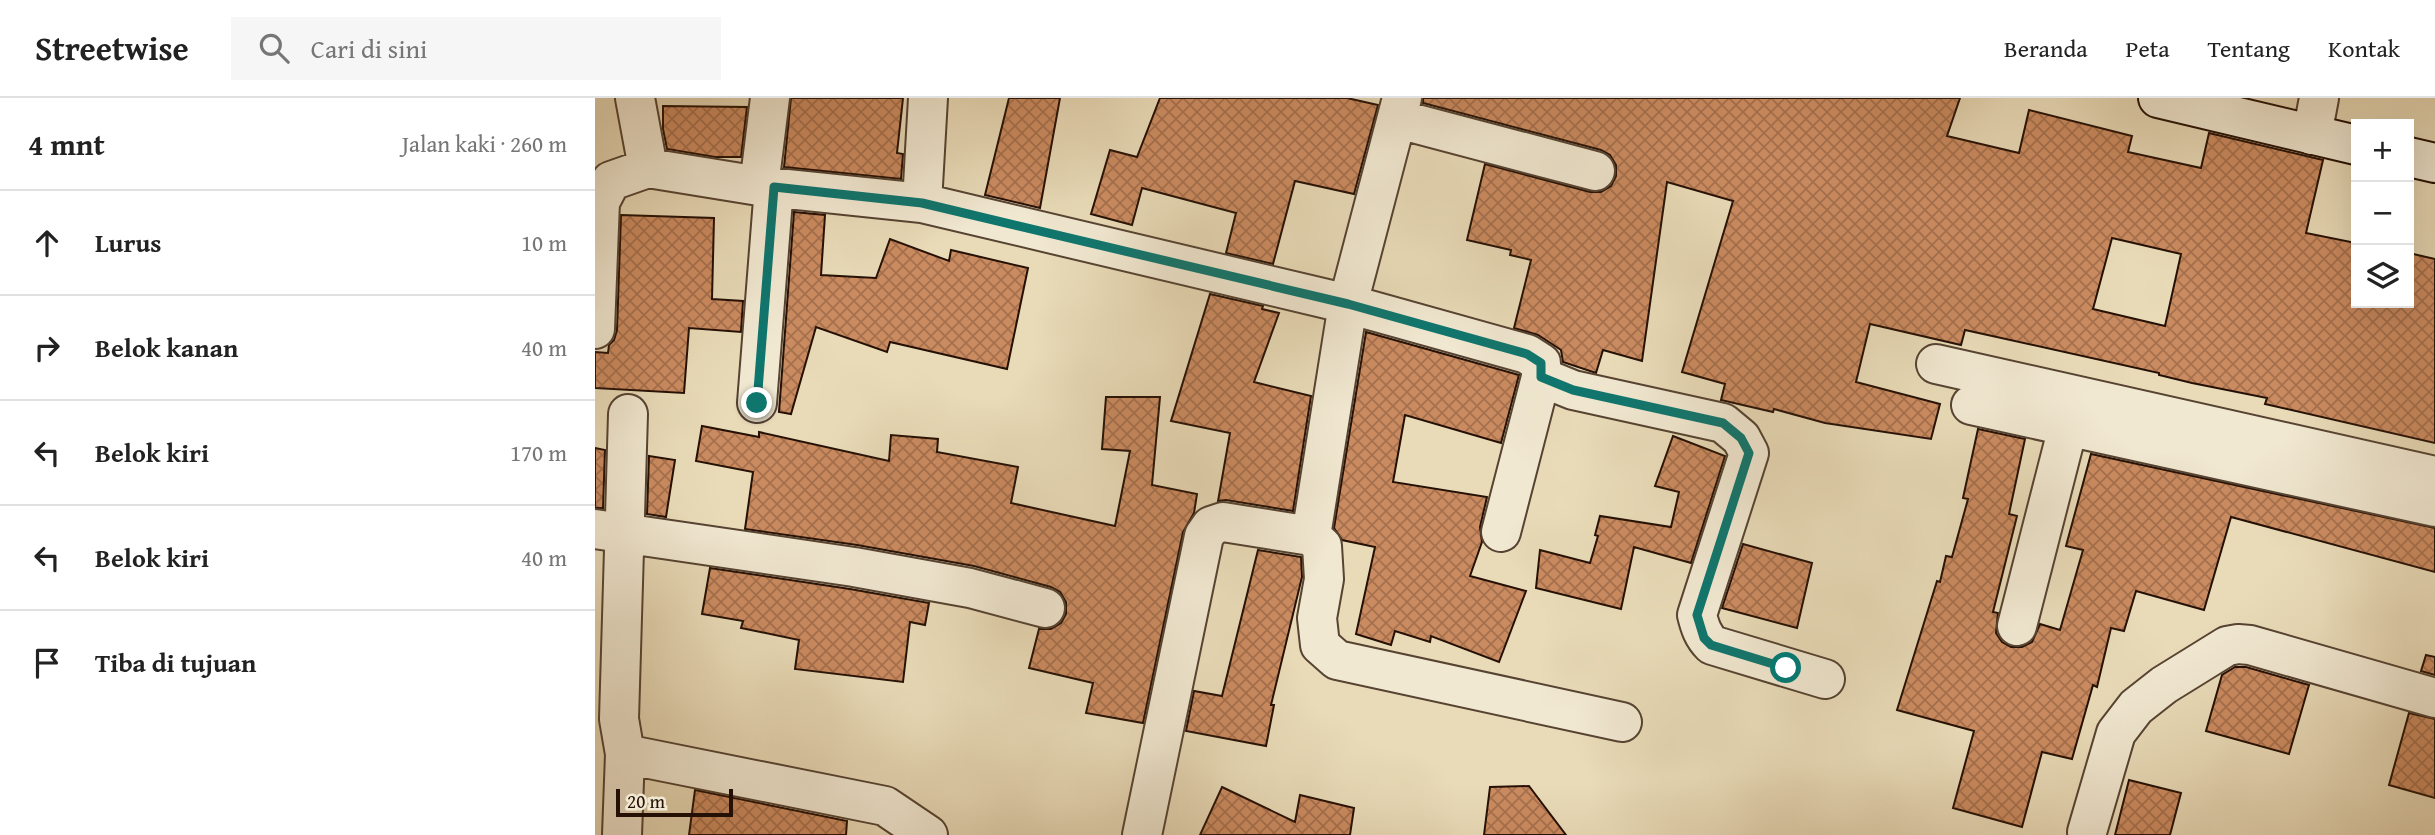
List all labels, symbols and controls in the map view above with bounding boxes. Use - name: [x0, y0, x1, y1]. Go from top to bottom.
- search box: [231, 17, 721, 80]
- text: Streetwise: [35, 24, 189, 72]
- icon: search: [255, 29, 293, 67]
- text: Cari di sini: [311, 29, 427, 68]
- text: Beranda: [2004, 31, 2088, 66]
- text: Peta: [2126, 31, 2170, 66]
- text: Tentang: [2208, 31, 2290, 66]
- text: Kontak: [2328, 31, 2400, 66]
- map controls: [2351, 119, 2414, 308]
- button: +: [2351, 119, 2414, 182]
- text: 4 mnt: [28, 122, 105, 166]
- text: Jalan kaki · 260 m: [402, 127, 567, 160]
- button: −: [2351, 182, 2414, 245]
- text: Lurus: [95, 223, 161, 262]
- icon: ahead: [28, 224, 66, 262]
- text: 10 m: [521, 226, 567, 259]
- button: layers: [2351, 245, 2414, 308]
- text: Belok kanan: [95, 328, 238, 367]
- icon: right: [28, 329, 66, 367]
- text: 40 m: [521, 331, 567, 364]
- route end: [741, 387, 772, 418]
- text: Belok kiri: [95, 433, 209, 472]
- icon: left: [28, 434, 66, 472]
- text: 170 m: [510, 436, 567, 469]
- text: Belok kiri: [95, 538, 209, 577]
- icon: left: [28, 539, 66, 577]
- text: 40 m: [521, 541, 567, 574]
- text: Tiba di tujuan: [95, 643, 256, 682]
- icon: arrive: [28, 644, 66, 682]
- route start: [1770, 652, 1801, 683]
- scale bar: [616, 786, 733, 818]
- text: 20 m: [627, 787, 665, 815]

